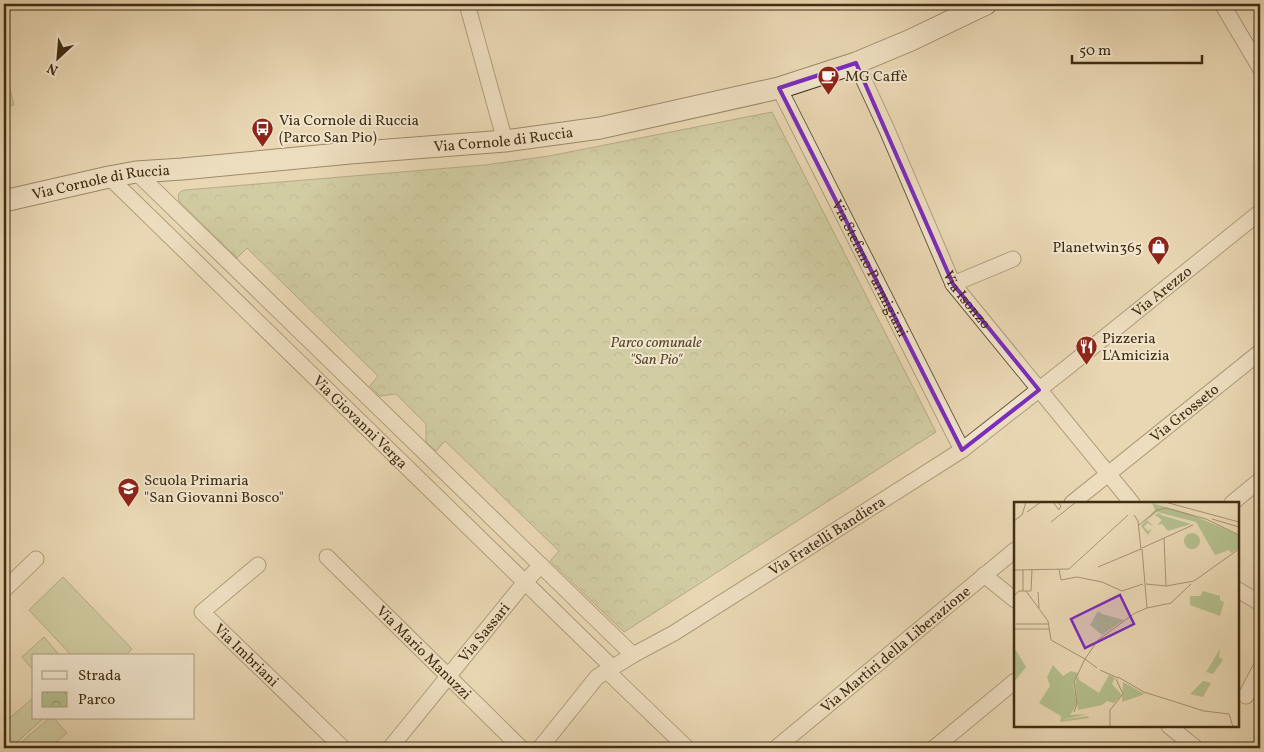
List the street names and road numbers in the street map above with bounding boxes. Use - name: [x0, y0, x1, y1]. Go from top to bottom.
- street label: Via Cornole di Ruccia: [433, 123, 575, 158]
- street label: Via Cornole di Ruccia: [30, 161, 171, 206]
- street label: Via Stefano Parmigiani: [825, 197, 912, 341]
- street label: Via Arezzo: [1128, 262, 1197, 323]
- street label: Via Isonzo: [937, 268, 995, 334]
- street label: Via Giovanni Verga: [307, 372, 412, 474]
- street label: Via Grosseto: [1146, 380, 1224, 448]
- street label: Via Fratelli Bandiera: [765, 492, 890, 582]
- street label: Via Martiri della Liberazione: [817, 582, 976, 719]
- street label: Via Sassari: [454, 599, 516, 668]
- street label: Via Mario Manuzzi: [371, 602, 475, 705]
- street label: Via Imbriani: [208, 620, 283, 692]

